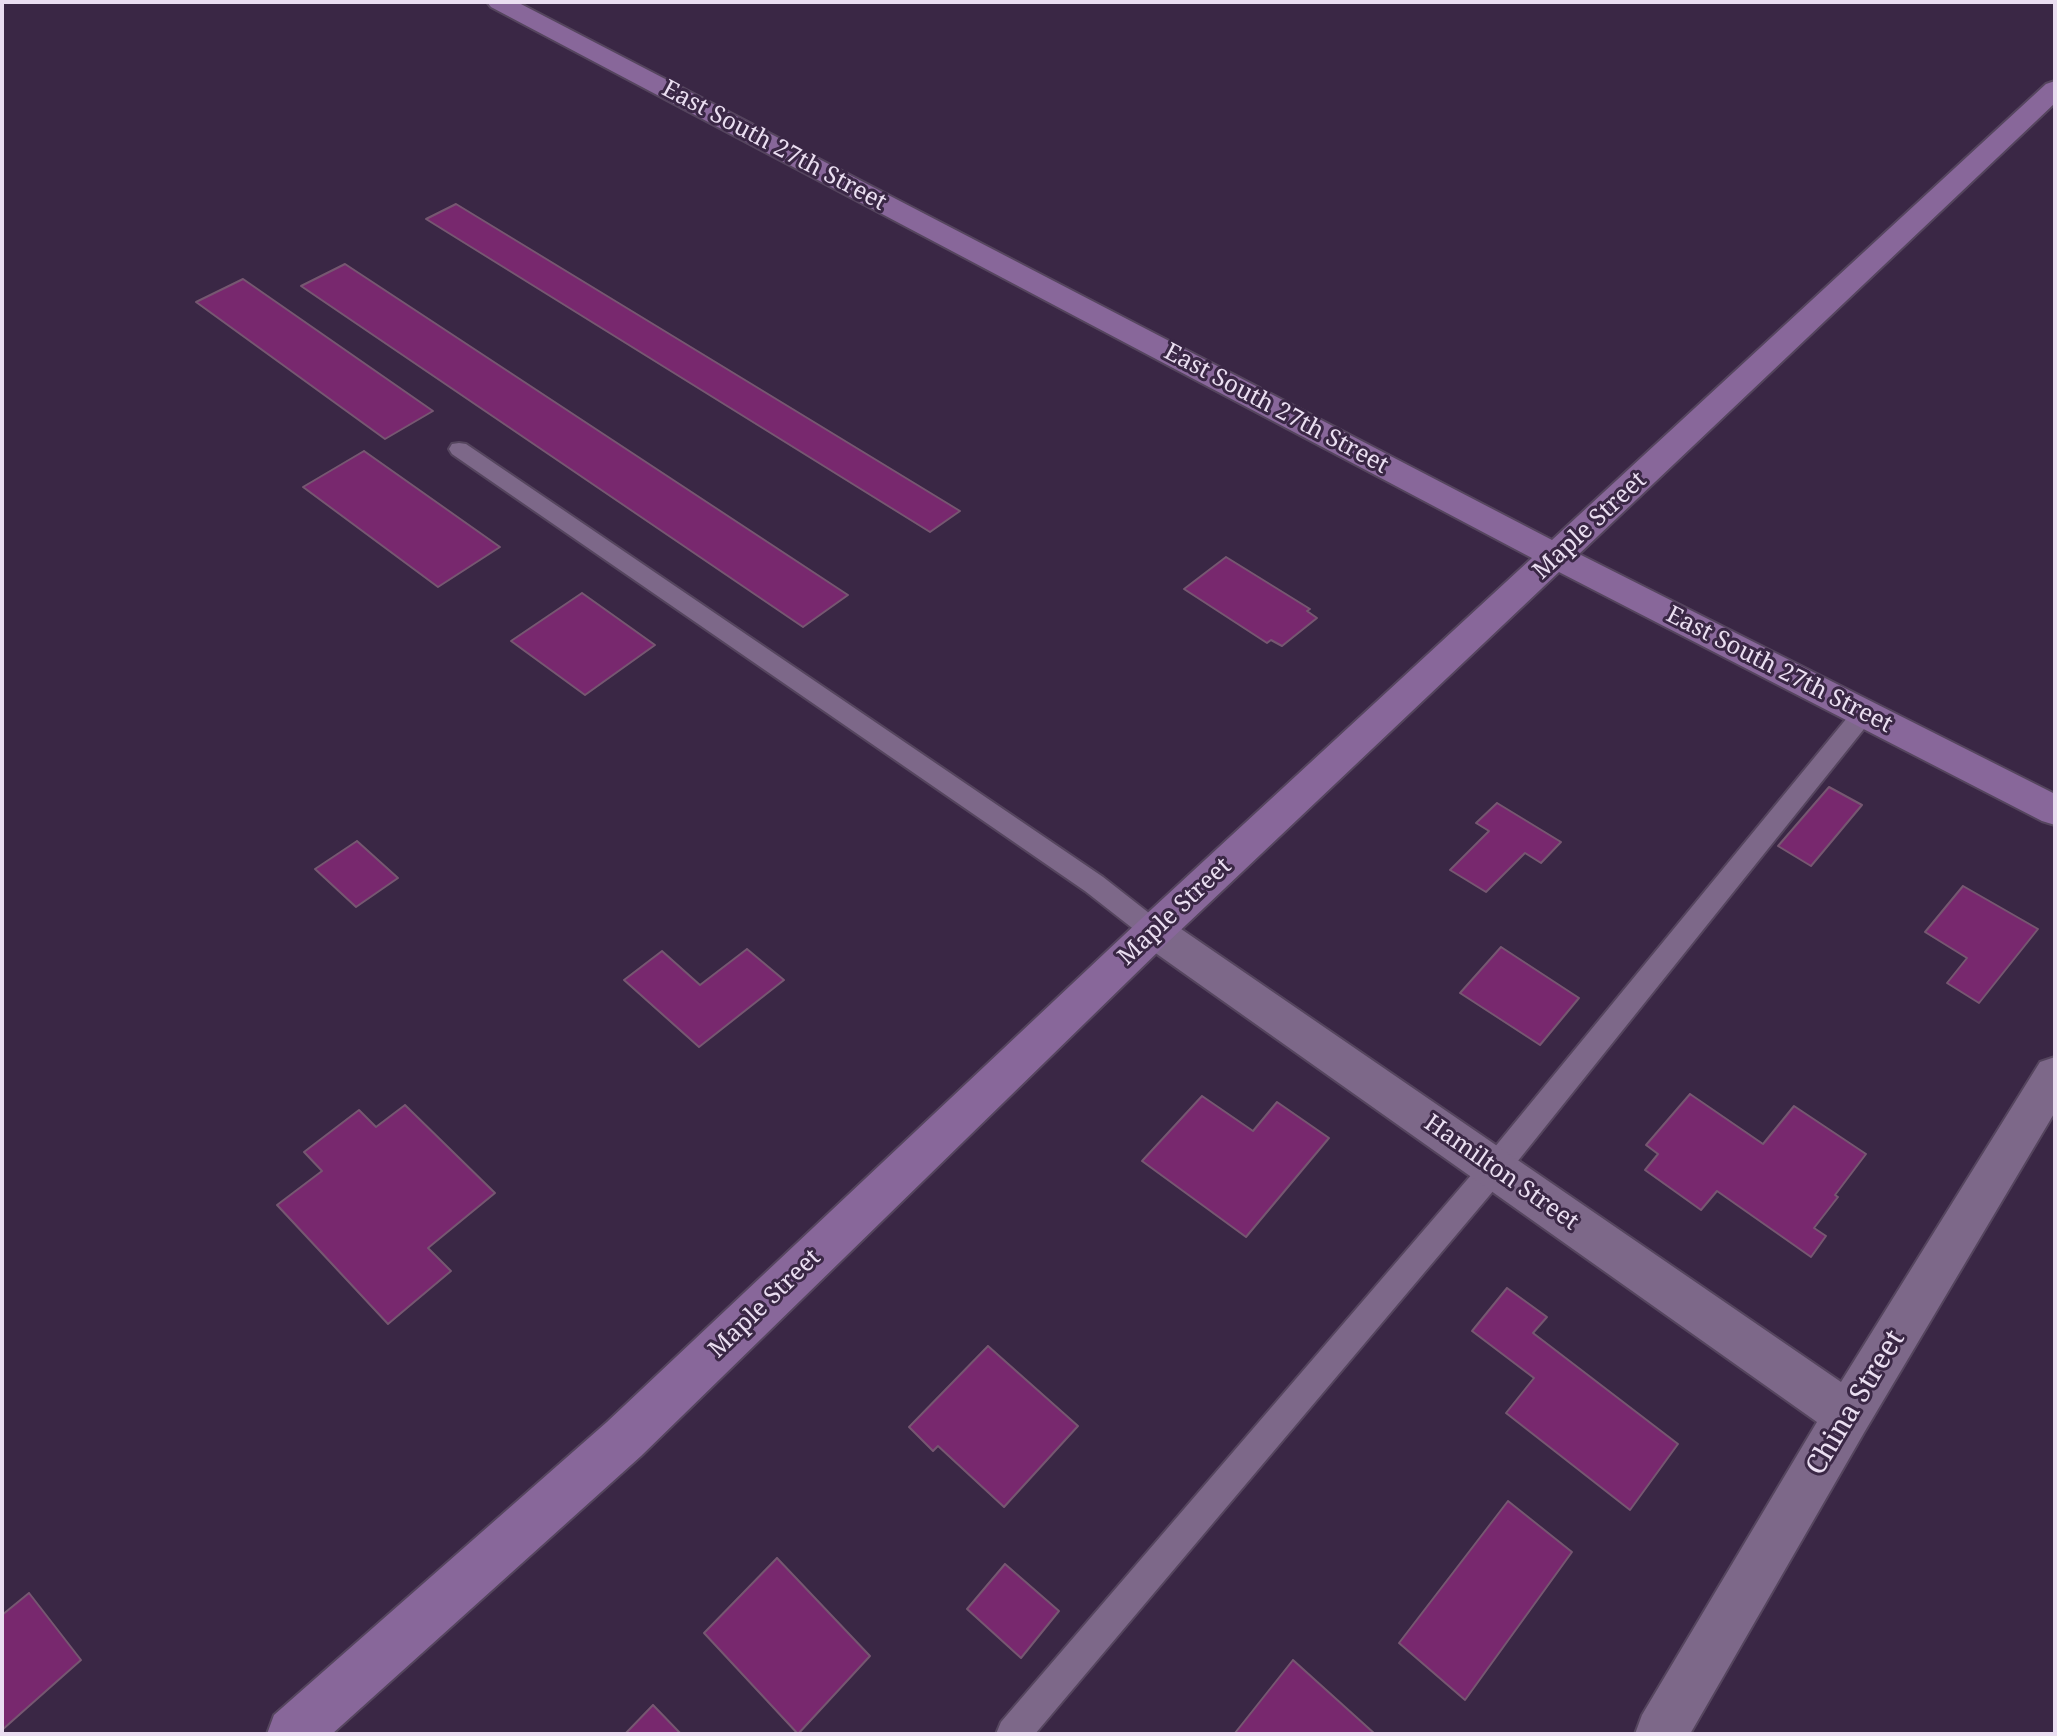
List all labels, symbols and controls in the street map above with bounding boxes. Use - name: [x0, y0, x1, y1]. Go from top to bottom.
- street label: East South 27th Street: [657, 75, 891, 217]
- street label: East South 27th Street: [1159, 338, 1393, 480]
- street label: Maple Street: [1527, 466, 1653, 586]
- street label: East South 27th Street: [1661, 600, 1897, 740]
- street label: Maple Street: [1112, 852, 1238, 972]
- street label: Hamilton Street: [1418, 1109, 1584, 1237]
- street label: Maple Street: [703, 1244, 827, 1364]
- street label: China Street: [1800, 1324, 1912, 1482]

